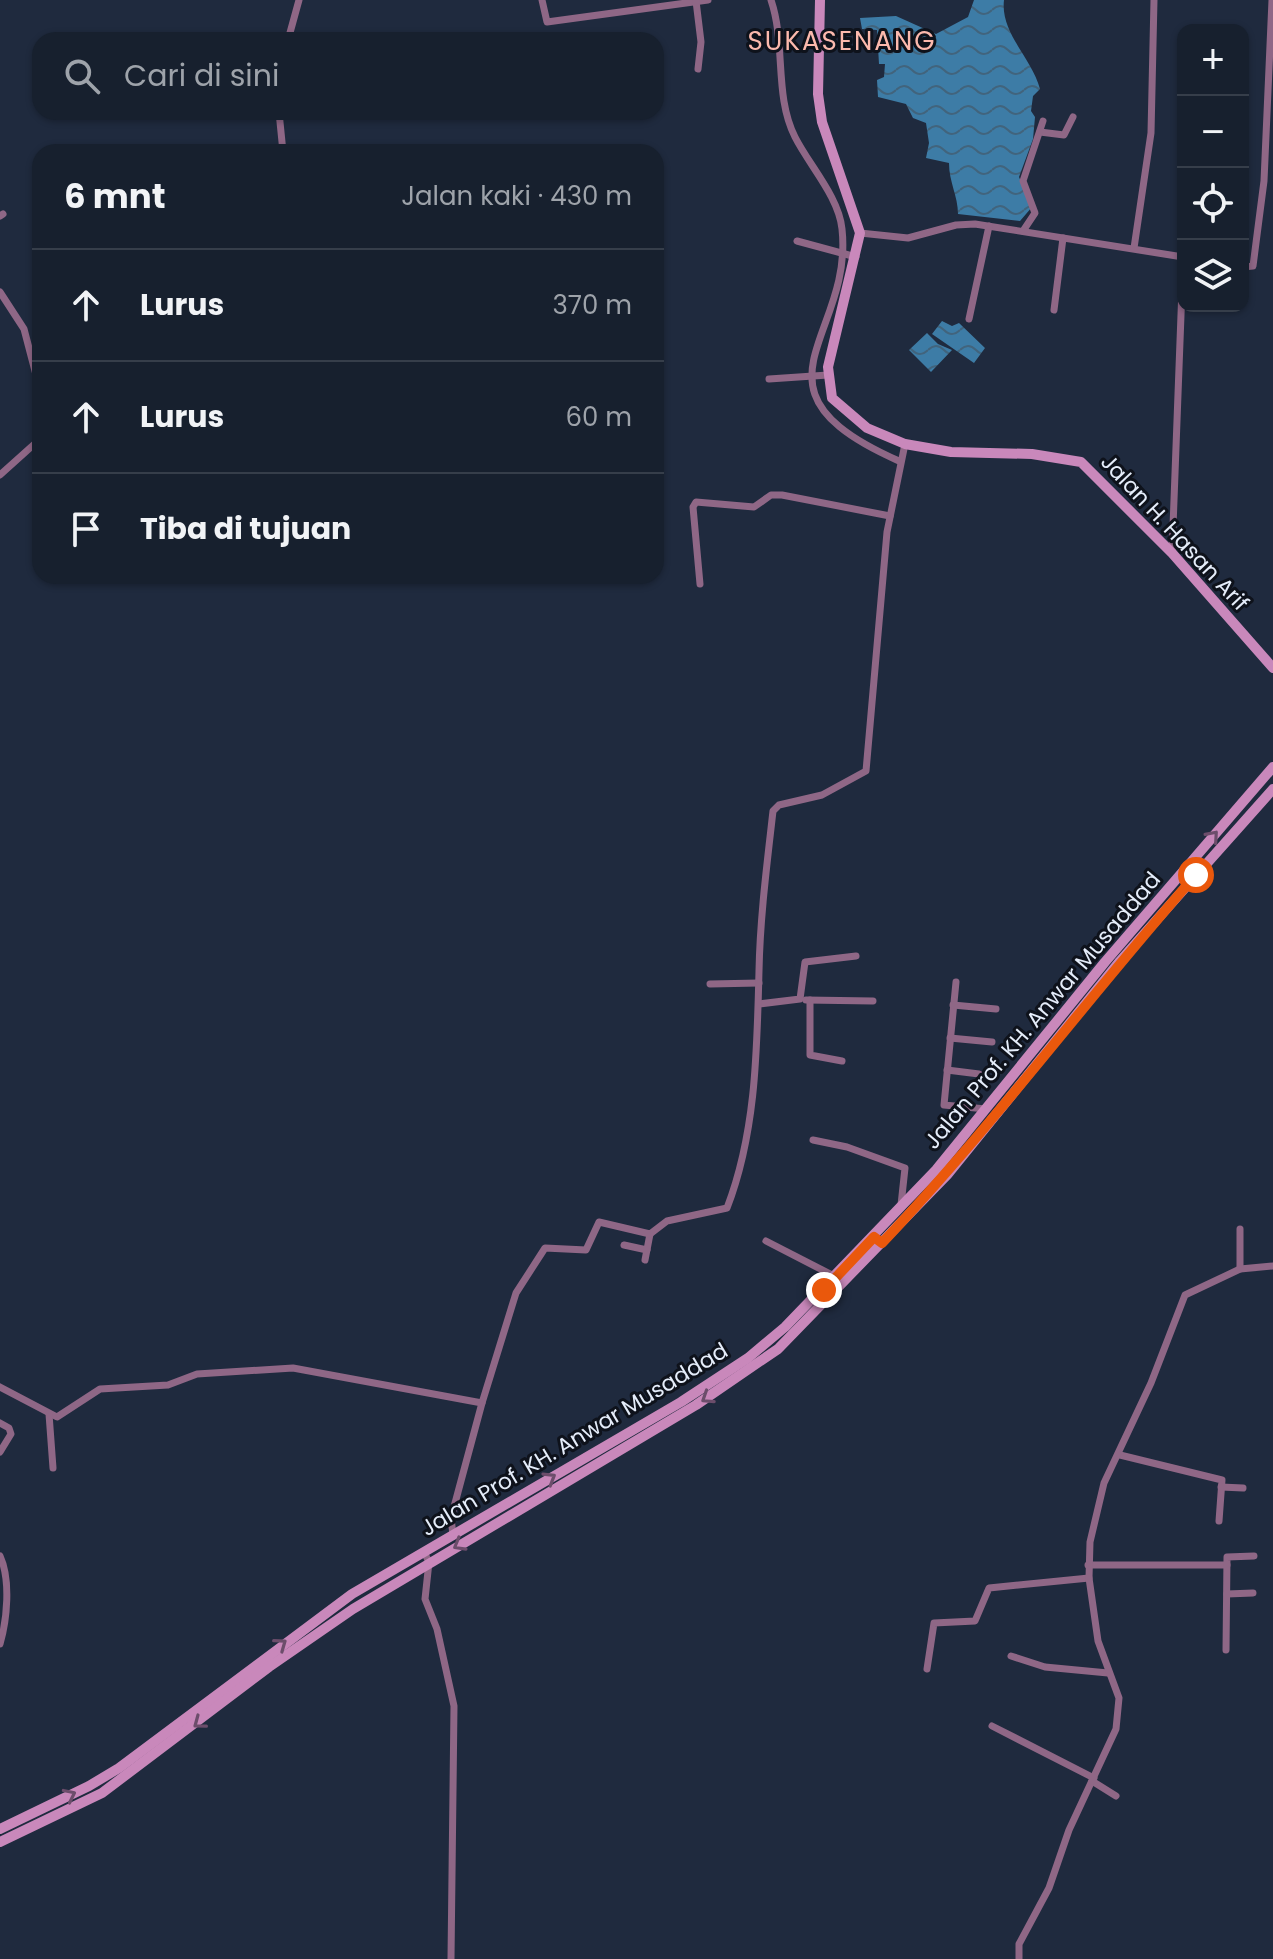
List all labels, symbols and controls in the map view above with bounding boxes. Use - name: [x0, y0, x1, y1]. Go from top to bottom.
- district label: SUKASENANG: [748, 23, 936, 59]
- map controls: [1177, 24, 1249, 312]
- button: +: [1177, 24, 1249, 96]
- search box: [32, 32, 664, 120]
- icon: search: [60, 54, 104, 98]
- text: Cari di sini: [124, 54, 279, 97]
- button: −: [1177, 96, 1249, 168]
- button: locate: [1177, 168, 1249, 240]
- text: 6 mnt: [64, 172, 166, 220]
- text: Jalan kaki · 430 m: [401, 178, 632, 214]
- button: layers: [1177, 240, 1249, 312]
- icon: ahead: [64, 283, 108, 327]
- text: Lurus: [140, 283, 224, 326]
- text: 370 m: [552, 287, 632, 323]
- icon: ahead: [64, 395, 108, 439]
- text: Lurus: [140, 395, 224, 438]
- text: 60 m: [565, 399, 632, 435]
- street label: Jalan H. Hasan Arif: [1094, 447, 1256, 618]
- icon: arrive: [64, 507, 108, 551]
- text: Tiba di tujuan: [140, 507, 351, 550]
- one-way arrow: [1203, 830, 1218, 845]
- route start: [1178, 857, 1214, 893]
- street label: Jalan Prof. KH. Anwar Musaddad: [917, 865, 1168, 1156]
- route end: [806, 1272, 842, 1308]
- street label: Jalan Prof. KH. Anwar Musaddad: [415, 1335, 734, 1544]
- one-way arrow: [701, 1388, 716, 1403]
- one-way arrow: [541, 1473, 556, 1488]
- one-way arrow: [453, 1535, 468, 1551]
- one-way arrow: [273, 1639, 287, 1653]
- one-way arrow: [193, 1713, 207, 1727]
- one-way arrow: [62, 1789, 77, 1805]

